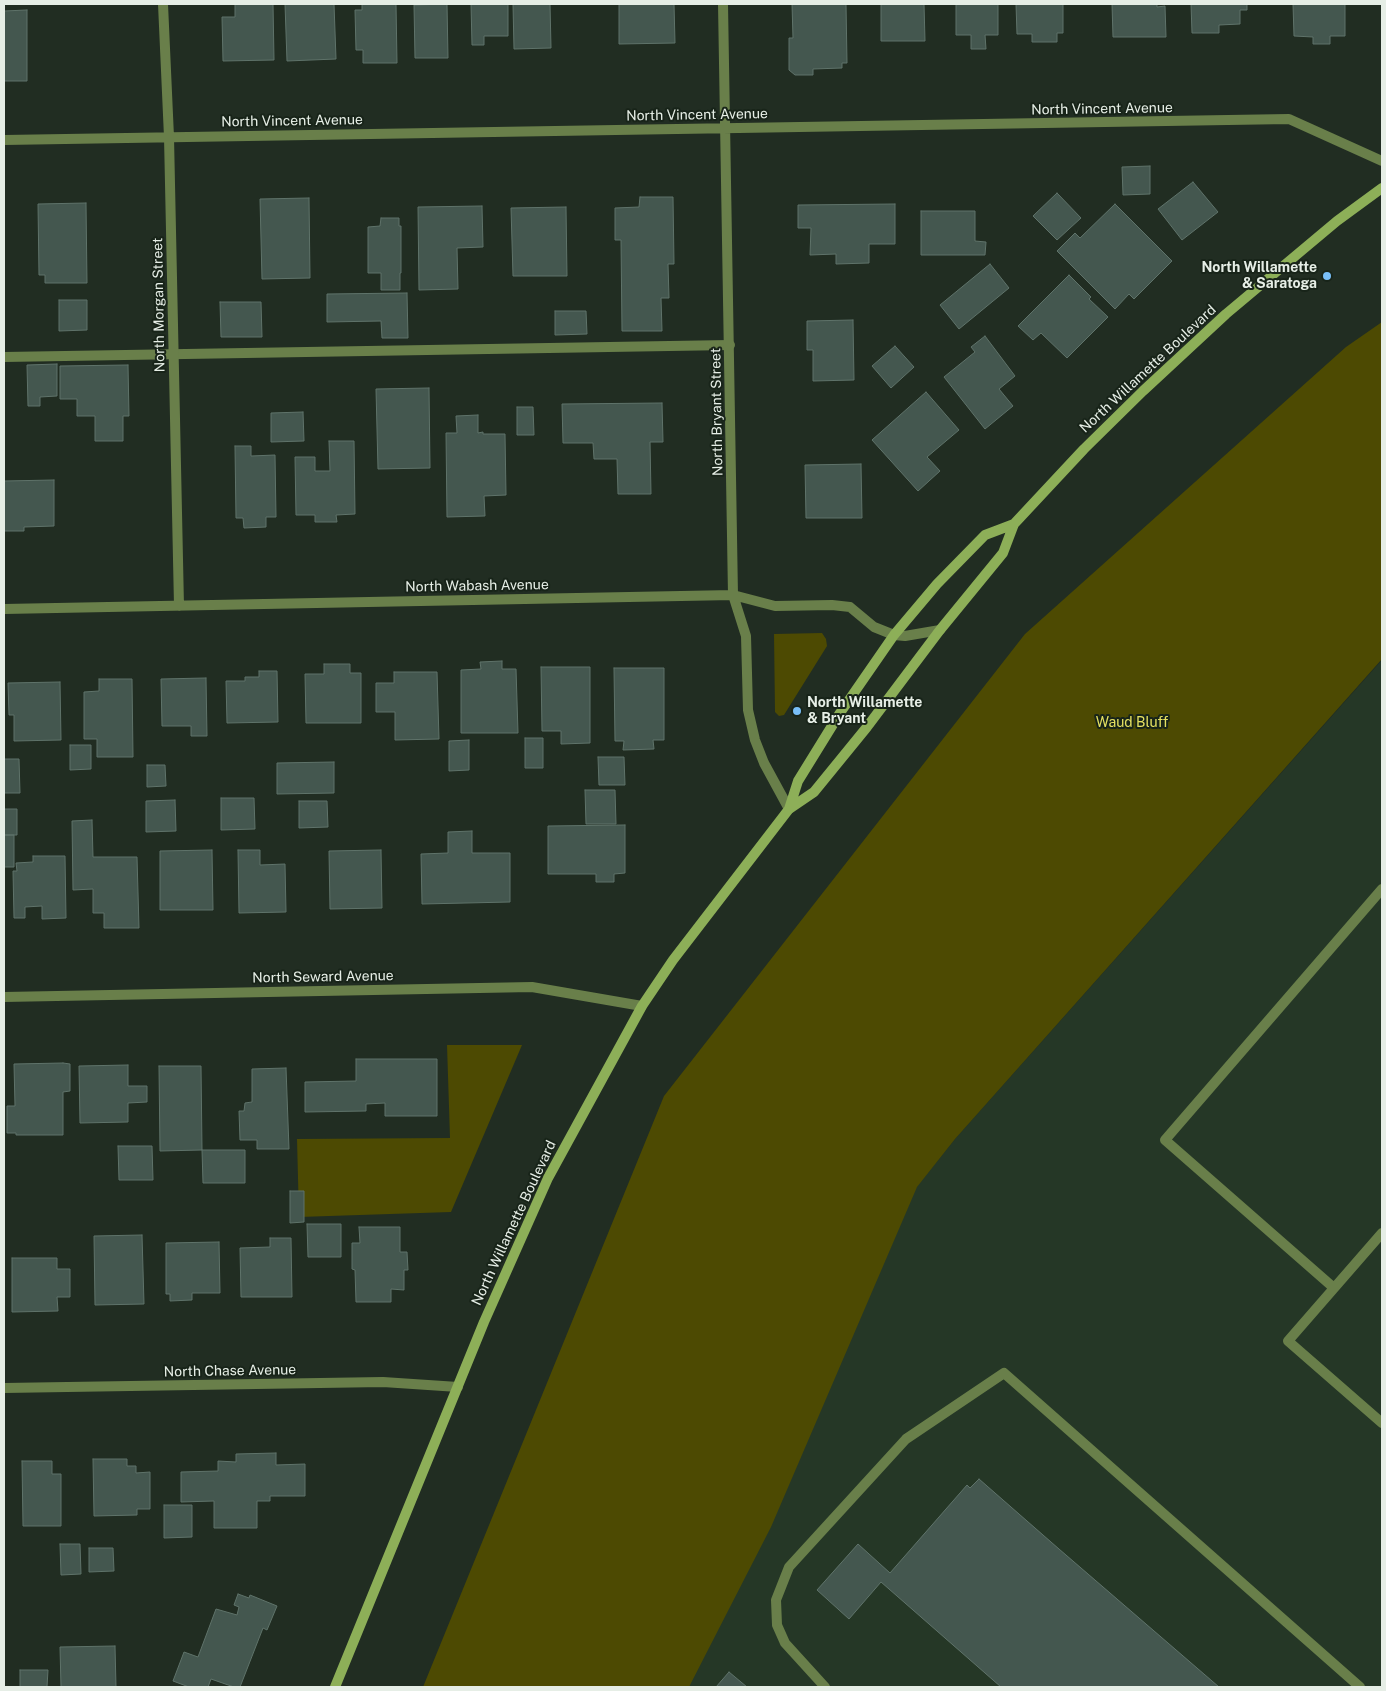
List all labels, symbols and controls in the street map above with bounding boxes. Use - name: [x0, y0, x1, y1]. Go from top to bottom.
- street label: North Vincent Avenue: [1031, 99, 1173, 119]
- street label: North Vincent Avenue: [626, 105, 768, 125]
- street label: North Vincent Avenue: [221, 111, 363, 131]
- street label: North Morgan Street: [149, 238, 169, 372]
- place label: North Willamette & Saratoga: [1202, 260, 1317, 292]
- marker: North Willamette & Saratoga: [1321, 270, 1333, 282]
- street label: North Willamette Boulevard: [1076, 301, 1220, 437]
- street label: North Bryant Street: [707, 348, 727, 476]
- street label: North Wabash Avenue: [405, 576, 549, 596]
- place label: North Willamette & Bryant: [807, 695, 922, 728]
- marker: North Willamette & Bryant: [791, 705, 803, 717]
- park label: Waud Bluff: [1096, 715, 1168, 731]
- street label: North Seward Avenue: [252, 967, 394, 987]
- street label: North Willamette Boulevard: [468, 1138, 560, 1308]
- street label: North Chase Avenue: [164, 1361, 296, 1381]

